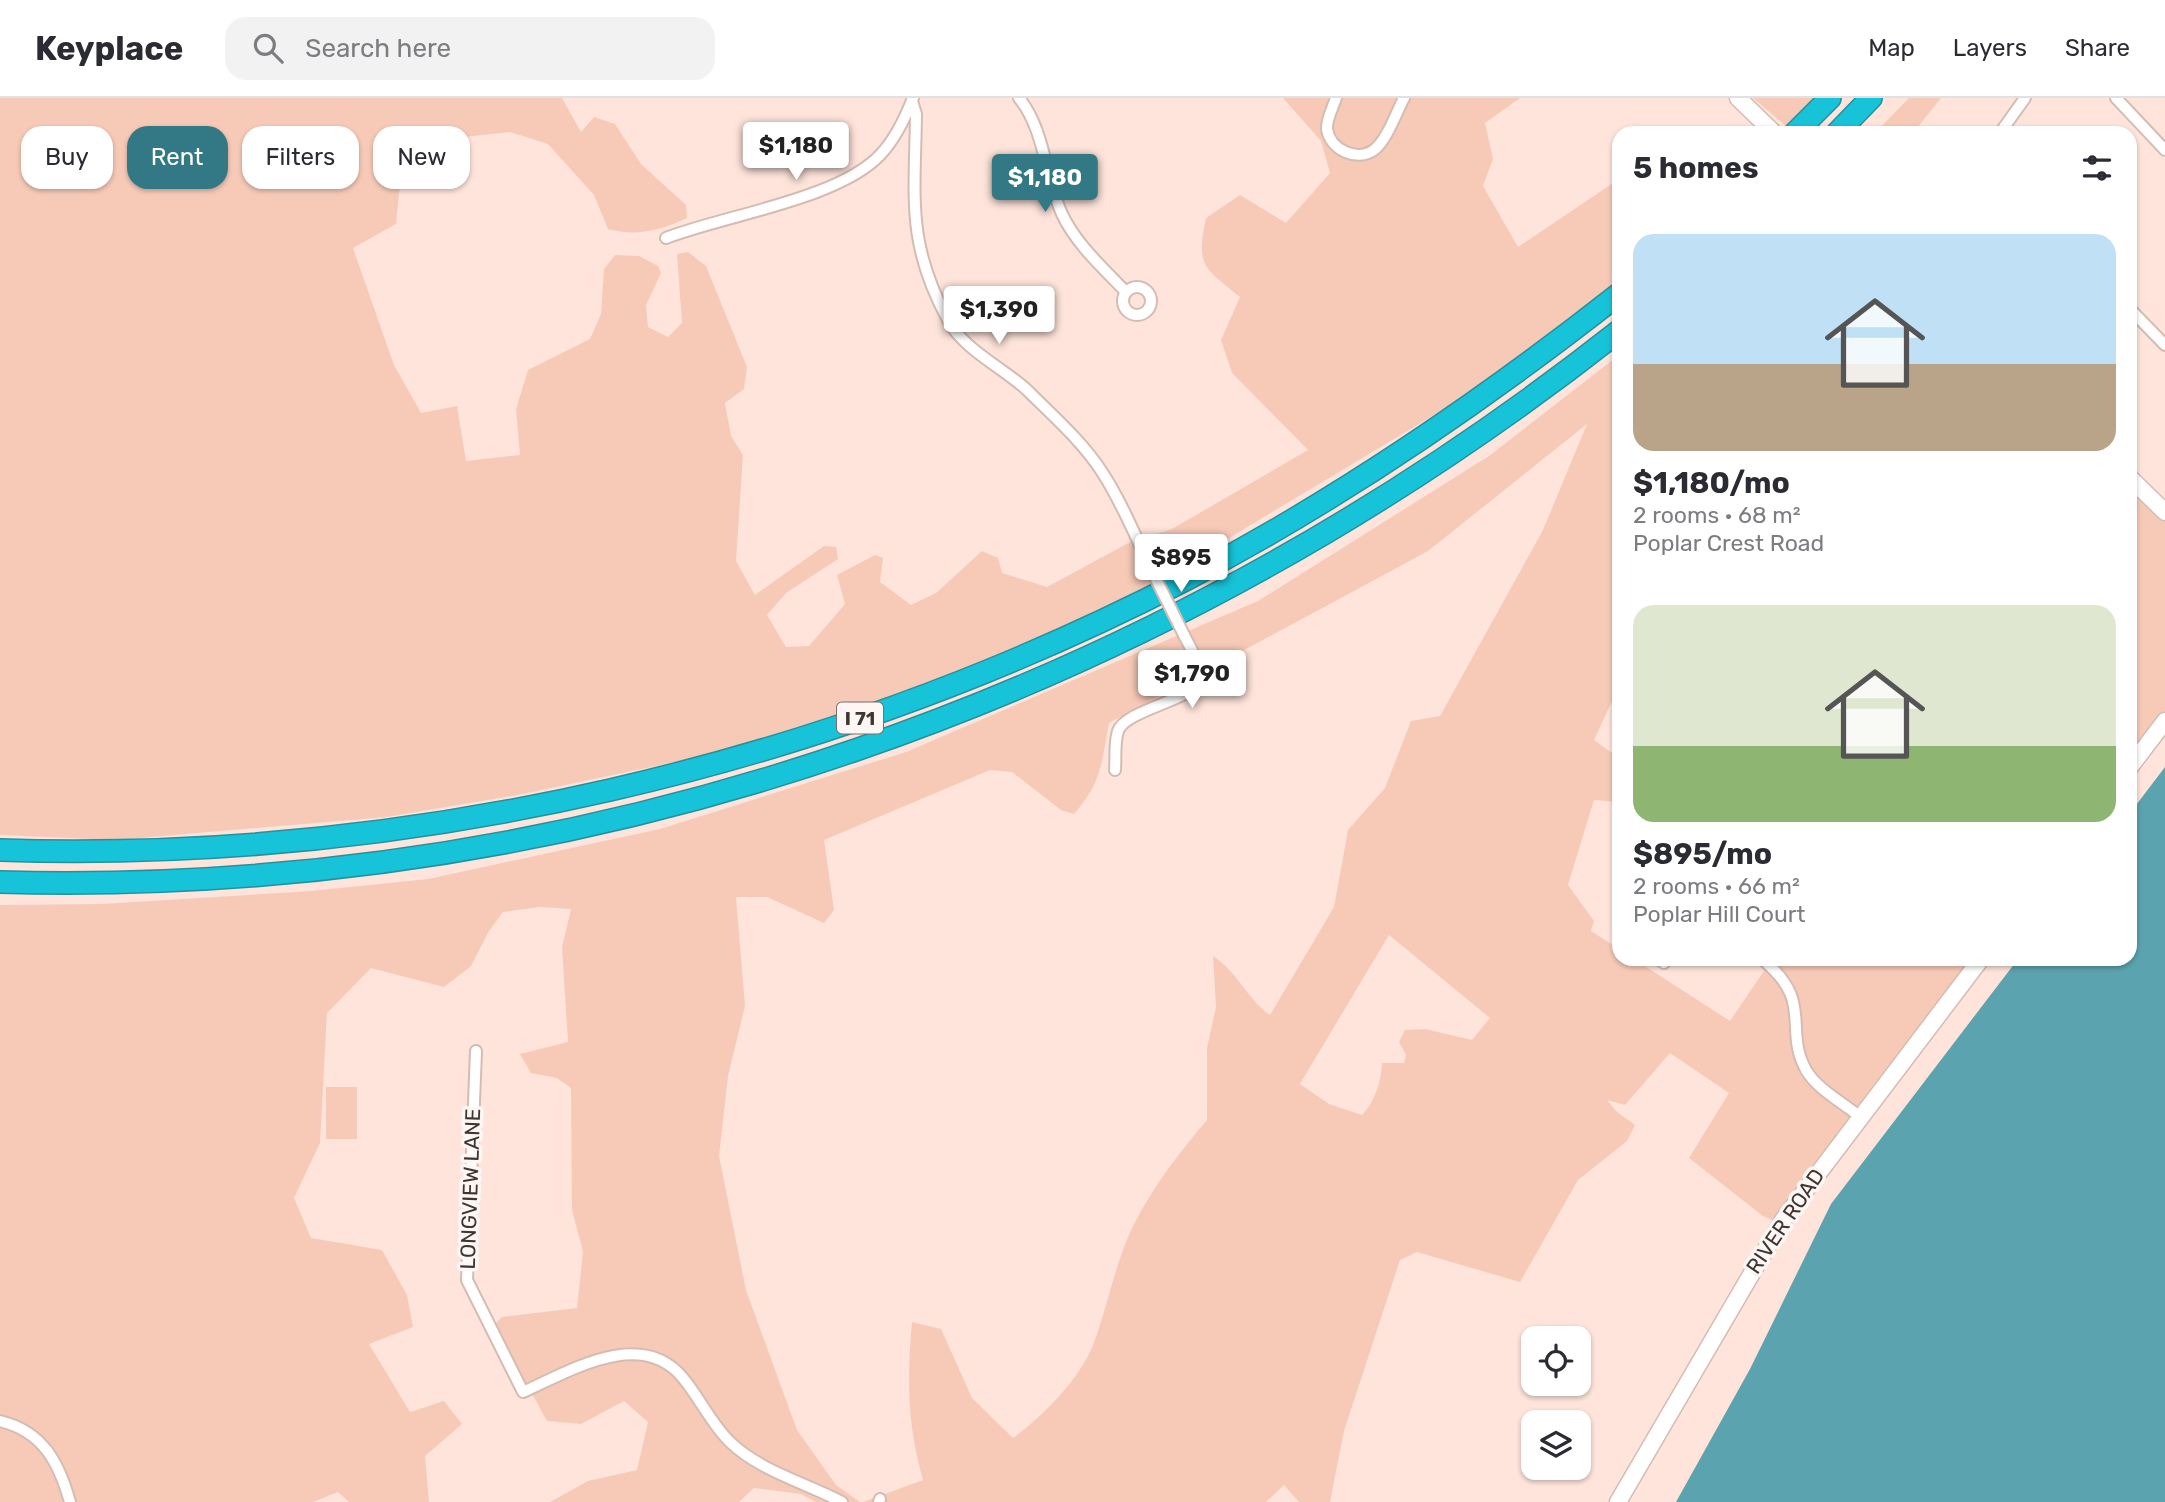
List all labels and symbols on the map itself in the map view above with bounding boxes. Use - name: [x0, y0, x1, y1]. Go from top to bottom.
- pin: $1,180: [739, 122, 853, 182]
- pin: $1,180: [988, 155, 1102, 214]
- pin: $1,390: [942, 286, 1056, 346]
- pin: $895: [1140, 534, 1222, 594]
- pin: $1,790: [1135, 650, 1249, 710]
- road number: I 71: [837, 702, 883, 734]
- street label: LONGVIEW LANE: [455, 1108, 485, 1270]
- street label: RIVER ROAD: [1741, 1164, 1829, 1278]

